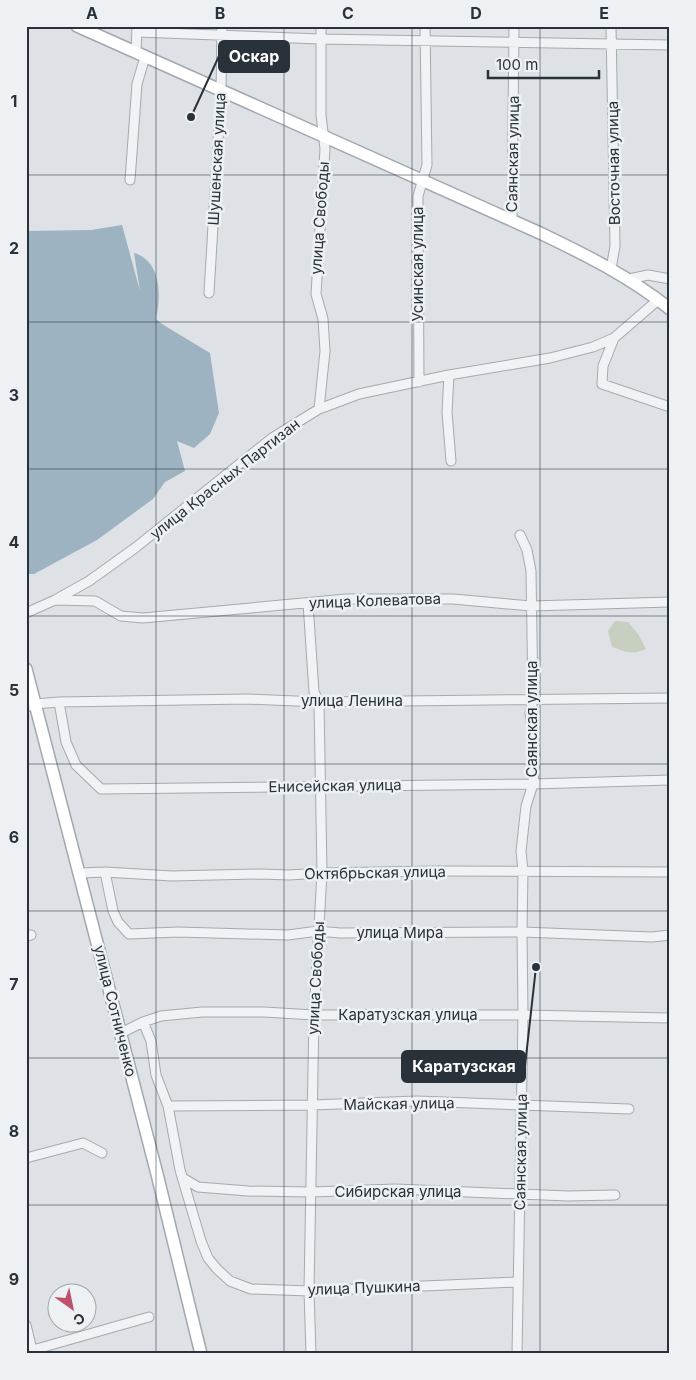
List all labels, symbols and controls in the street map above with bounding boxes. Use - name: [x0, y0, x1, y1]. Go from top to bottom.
- text: A: [86, 3, 98, 23]
- text: B: [215, 3, 225, 23]
- text: C: [342, 3, 354, 23]
- text: D: [470, 3, 482, 23]
- text: E: [599, 3, 609, 23]
- callout: Оскар: [219, 41, 289, 72]
- text: Оскар: [229, 46, 279, 66]
- scale bar: [488, 48, 600, 80]
- text: 100 m: [496, 55, 538, 74]
- text: 1: [11, 91, 17, 111]
- street label: Шушенская улица: [204, 92, 229, 226]
- street label: Саянская улица: [502, 95, 523, 213]
- street label: Восточная улица: [603, 101, 624, 225]
- street label: улица Свободы: [306, 161, 333, 275]
- street label: Усинская улица: [408, 207, 427, 321]
- text: 2: [9, 238, 19, 258]
- text: 3: [9, 385, 19, 405]
- street label: улица Красных Партизан: [146, 414, 303, 543]
- text: 4: [9, 532, 20, 552]
- street label: улица Колеватова: [309, 589, 441, 612]
- street label: Саянская улица: [522, 661, 541, 777]
- text: 5: [9, 680, 19, 700]
- street label: улица Ленина: [301, 691, 403, 710]
- street label: Енисейская улица: [268, 775, 402, 796]
- text: 6: [9, 827, 19, 847]
- street label: Октябрьская улица: [304, 862, 446, 883]
- street label: улица Свободы: [303, 921, 328, 1035]
- street label: улица Мира: [356, 923, 444, 942]
- street label: улица Сотниченко: [90, 943, 141, 1079]
- text: 7: [9, 974, 19, 994]
- street label: Каратузская улица: [338, 1005, 478, 1024]
- callout: Каратузская: [402, 1051, 525, 1082]
- text: Каратузская: [412, 1056, 516, 1076]
- street label: Майская улица: [343, 1093, 455, 1114]
- street label: Саянская улица: [510, 1093, 531, 1211]
- text: 8: [9, 1121, 19, 1141]
- street label: Сибирская улица: [334, 1182, 462, 1201]
- text: 9: [9, 1269, 19, 1289]
- street label: улица Пушкина: [307, 1276, 421, 1299]
- north arrow: [48, 1282, 98, 1332]
- text: С: [70, 1309, 88, 1329]

